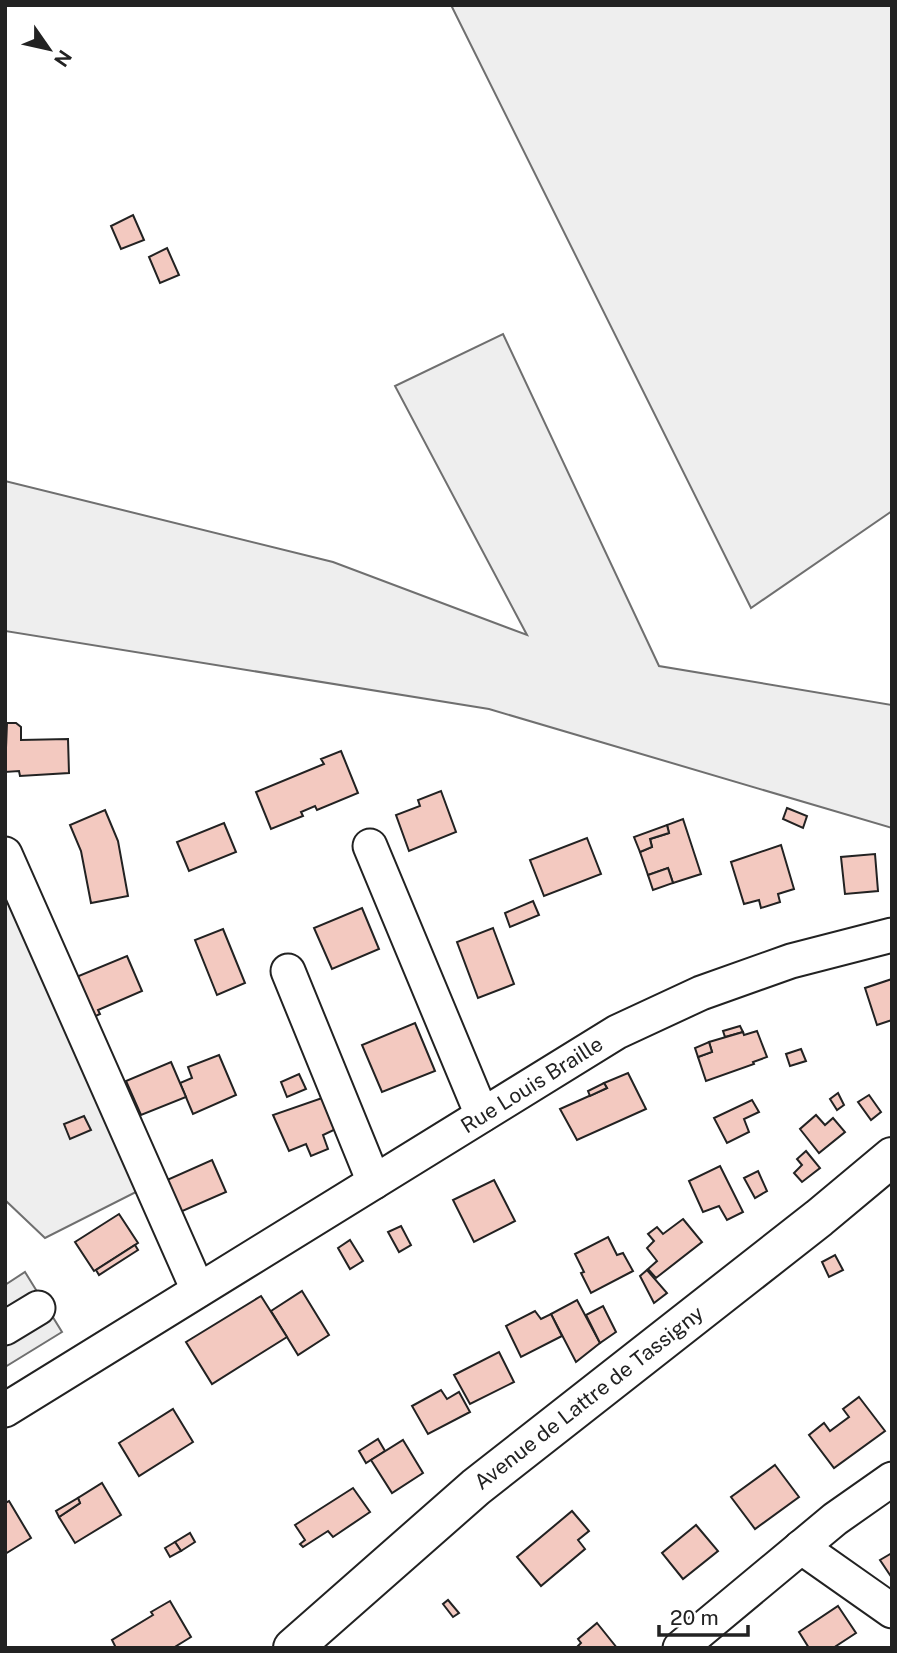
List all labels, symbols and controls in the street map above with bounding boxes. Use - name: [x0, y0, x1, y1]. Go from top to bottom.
- north arrow: [14, 14, 84, 84]
- text: N: [50, 46, 76, 71]
- street label: Rue Louis Braille: [456, 1031, 607, 1138]
- street label: Avenue de Lattre de Tassigny: [469, 1300, 708, 1495]
- scale bar: [659, 1594, 748, 1638]
- text: 20 m: [670, 1605, 719, 1630]

